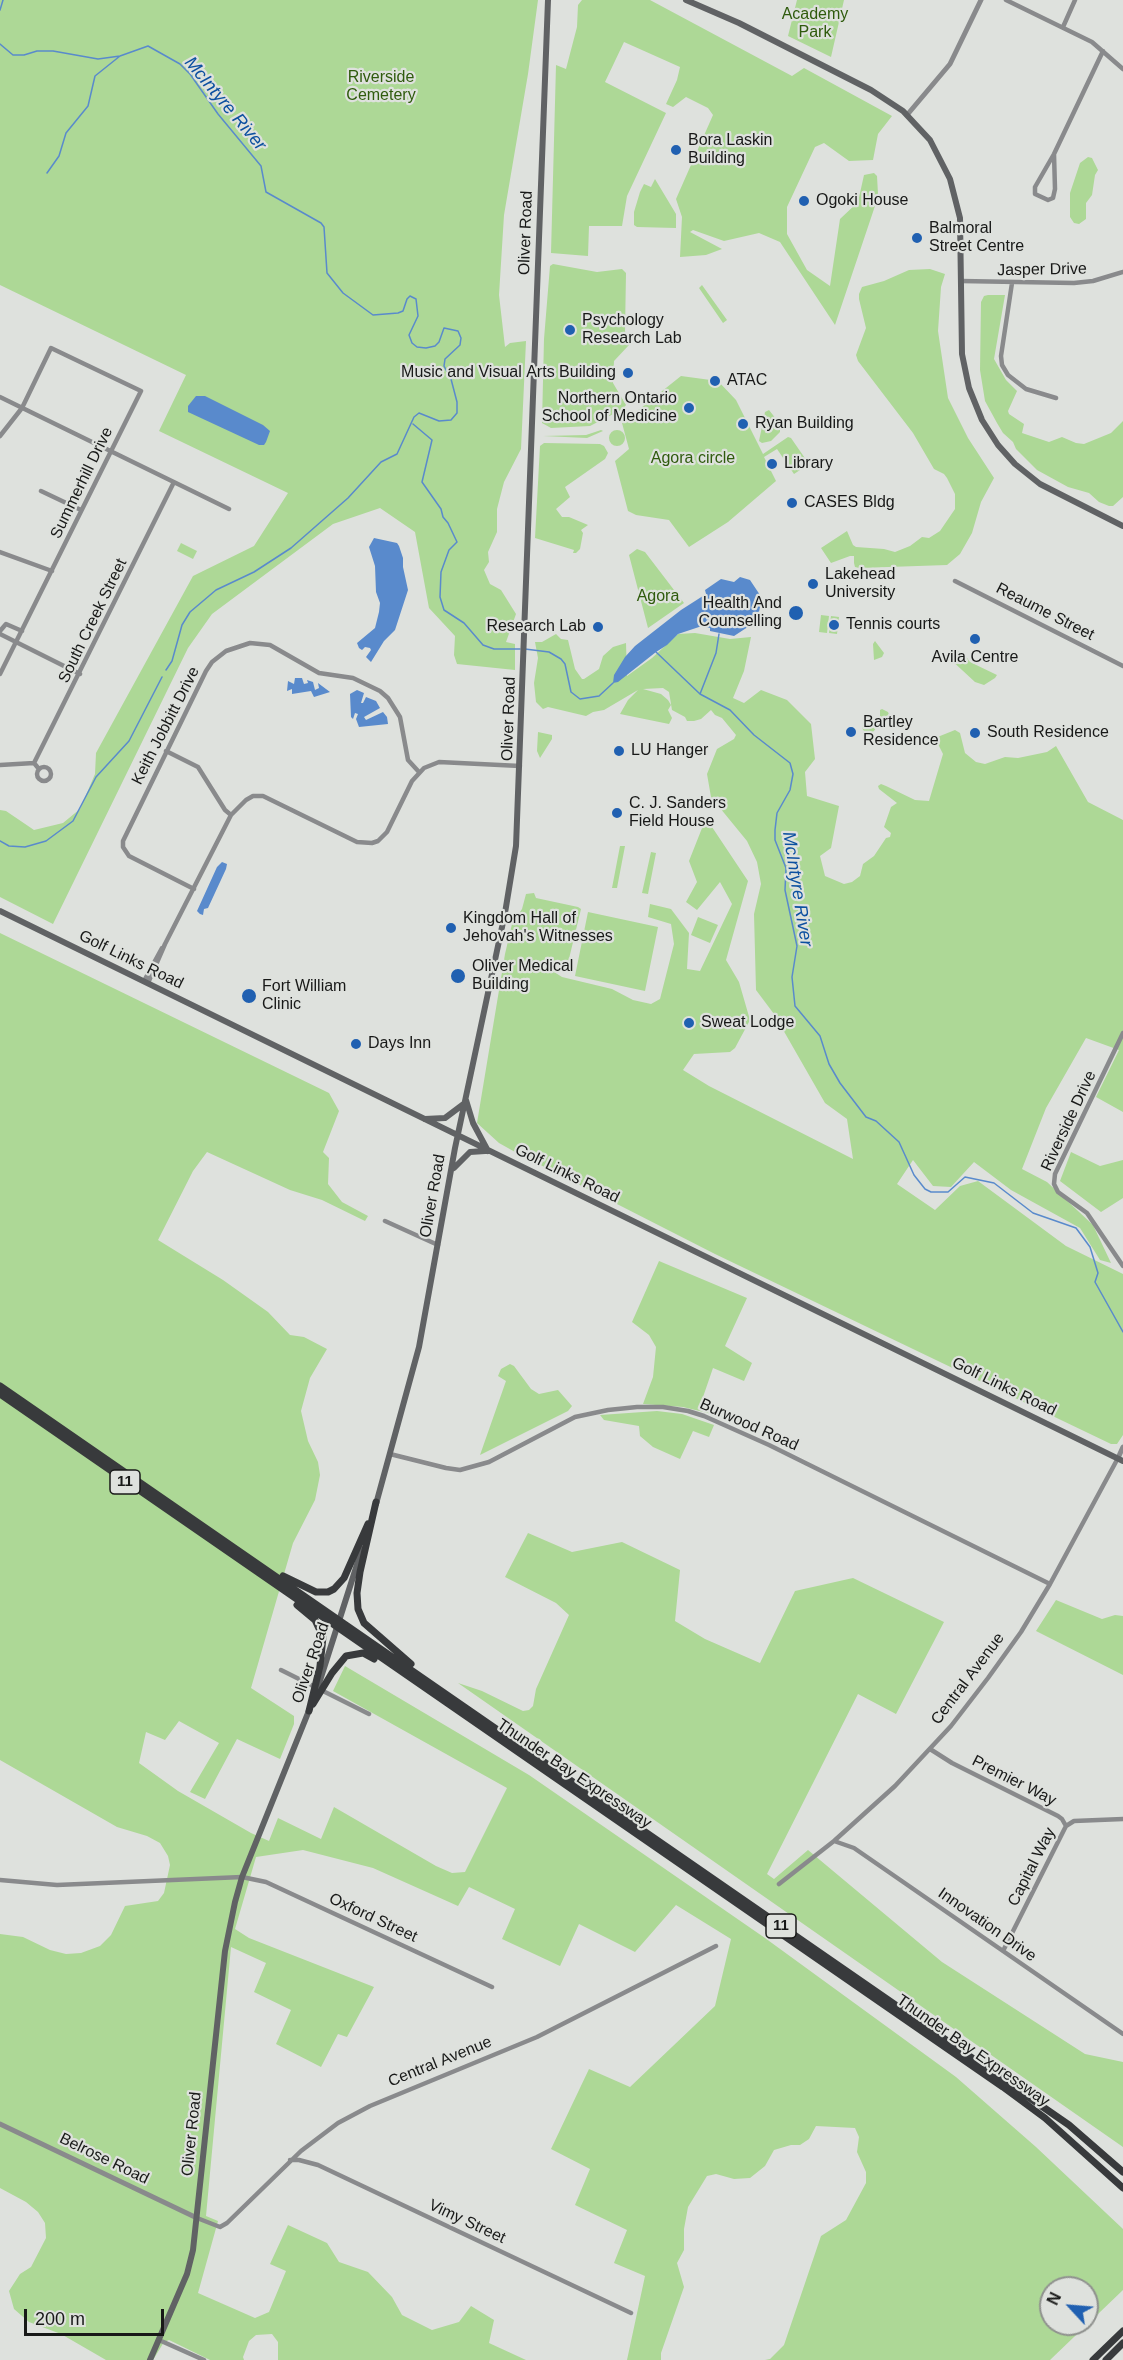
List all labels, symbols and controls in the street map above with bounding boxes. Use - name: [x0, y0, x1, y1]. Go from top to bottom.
- park label: Academy Park: [782, 5, 848, 43]
- water label: McIntyre River: [179, 53, 271, 155]
- park label: Riverside Cemetery: [346, 68, 416, 106]
- place label: Bora Laskin Building: [688, 131, 772, 169]
- marker: Bora Laskin Building: [669, 143, 683, 157]
- street label: Oliver Road: [515, 190, 537, 276]
- place label: Ogoki House: [816, 191, 908, 211]
- marker: Ogoki House: [797, 194, 811, 208]
- place label: Balmoral Street Centre: [929, 219, 1024, 257]
- marker: Balmoral Street Centre: [910, 231, 924, 245]
- street label: Jasper Drive: [997, 260, 1087, 280]
- place label: Psychology Research Lab: [582, 311, 682, 349]
- marker: Psychology Research Lab: [563, 323, 577, 337]
- place label: Music and Visual Arts Building: [401, 363, 616, 383]
- marker: Music and Visual Arts Building: [621, 366, 635, 380]
- place label: ATAC: [727, 371, 767, 391]
- marker: ATAC: [708, 374, 722, 388]
- place label: Northern Ontario School of Medicine: [542, 389, 677, 427]
- marker: Northern Ontario School of Medicine: [682, 401, 696, 415]
- place label: Ryan Building: [755, 414, 854, 434]
- marker: Ryan Building: [736, 417, 750, 431]
- street label: Summerhill Drive: [47, 424, 117, 542]
- park label: Agora circle: [651, 449, 735, 469]
- place label: Library: [784, 454, 833, 474]
- marker: Library: [765, 457, 779, 471]
- place label: CASES Bldg: [804, 493, 895, 513]
- marker: CASES Bldg: [785, 496, 799, 510]
- street label: South Creek Street: [55, 556, 131, 686]
- place label: Lakehead University: [825, 565, 895, 603]
- marker: Lakehead University: [806, 577, 820, 591]
- street label: Reaume Street: [993, 579, 1097, 645]
- park label: Agora: [637, 587, 679, 607]
- place label: Health And Counselling: [698, 594, 782, 632]
- marker: Health And Counselling: [787, 604, 805, 622]
- place label: Tennis courts: [846, 615, 940, 635]
- place label: Research Lab: [486, 617, 586, 637]
- marker: Tennis courts: [827, 618, 841, 632]
- marker: Research Lab: [591, 620, 605, 634]
- marker: Avila Centre: [968, 632, 982, 646]
- place label: Avila Centre: [932, 648, 1018, 668]
- street label: Keith Jobbitt Drive: [128, 664, 204, 788]
- street label: Oliver Road: [498, 676, 520, 762]
- place label: Bartley Residence: [863, 713, 939, 751]
- place label: South Residence: [987, 723, 1109, 743]
- marker: Bartley Residence: [844, 725, 858, 739]
- marker: South Residence: [968, 726, 982, 740]
- place label: LU Hanger: [631, 741, 708, 761]
- marker: LU Hanger: [612, 744, 626, 758]
- place label: C. J. Sanders Field House: [629, 794, 726, 832]
- marker: C. J. Sanders Field House: [610, 806, 624, 820]
- water label: McIntyre River: [777, 830, 817, 948]
- place label: Kingdom Hall of Jehovah's Witnesses: [463, 909, 613, 947]
- marker: Kingdom Hall of Jehovah's Witnesses: [444, 921, 458, 935]
- street label: Golf Links Road: [76, 926, 186, 994]
- place label: Oliver Medical Building: [472, 957, 573, 995]
- marker: Oliver Medical Building: [449, 967, 467, 985]
- place label: Fort William Clinic: [262, 977, 346, 1015]
- marker: Fort William Clinic: [240, 987, 258, 1005]
- place label: Sweat Lodge: [701, 1013, 794, 1033]
- marker: Sweat Lodge: [682, 1016, 696, 1030]
- place label: Days Inn: [368, 1034, 431, 1054]
- marker: Days Inn: [349, 1037, 363, 1051]
- street label: Riverside Drive: [1037, 1068, 1101, 1174]
- street label: Golf Links Road: [512, 1140, 622, 1208]
- street label: Oliver Road: [416, 1153, 450, 1239]
- street label: Golf Links Road: [949, 1353, 1059, 1421]
- street label: Burwood Road: [697, 1395, 801, 1455]
- road number: 11: [110, 1470, 140, 1494]
- street label: Oliver Road: [288, 1620, 334, 1706]
- street label: Central Avenue: [927, 1629, 1009, 1729]
- street label: Thunder Bay Expressway: [493, 1715, 655, 1833]
- street label: Premier Way: [969, 1752, 1059, 1810]
- street label: Capital Way: [1004, 1824, 1060, 1910]
- street label: Innovation Drive: [934, 1884, 1040, 1966]
- street label: Oxford Street: [326, 1889, 420, 1947]
- road number: 11: [766, 1914, 796, 1938]
- street label: Thunder Bay Expressway: [893, 1991, 1053, 2111]
- street label: Central Avenue: [385, 2032, 495, 2092]
- street label: Oliver Road: [178, 2091, 206, 2177]
- street label: Belrose Road: [56, 2129, 152, 2189]
- street label: Vimy Street: [426, 2196, 508, 2248]
- north arrow: [1039, 2276, 1099, 2336]
- text: N: [1044, 2290, 1064, 2308]
- scale bar: [27, 2297, 166, 2335]
- text: 200 m: [35, 2309, 85, 2329]

